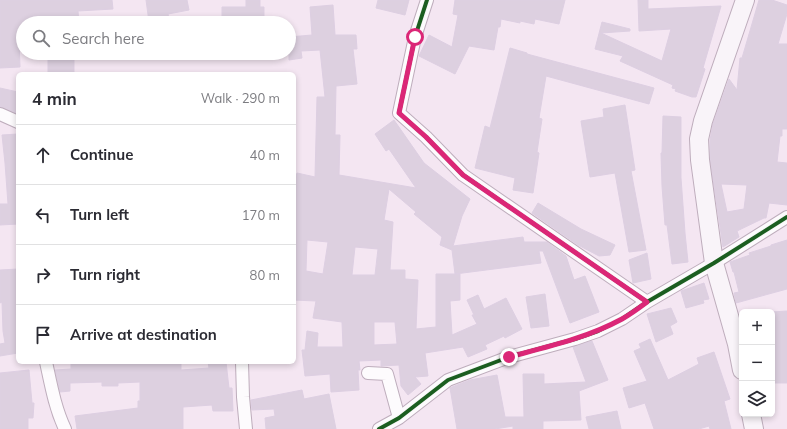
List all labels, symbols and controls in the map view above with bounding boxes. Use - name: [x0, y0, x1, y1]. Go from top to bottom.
- search box: [16, 16, 296, 60]
- icon: search: [30, 27, 52, 49]
- route start: [406, 28, 424, 46]
- text: Search here: [62, 29, 144, 48]
- text: 4 min: [32, 88, 77, 109]
- text: Walk · 290 m: [201, 90, 280, 106]
- icon: ahead: [32, 144, 54, 166]
- text: Continue: [70, 145, 133, 164]
- text: 40 m: [250, 147, 280, 163]
- icon: left: [32, 204, 54, 226]
- text: Turn left: [70, 205, 129, 224]
- text: 170 m: [242, 207, 280, 223]
- icon: right: [32, 264, 54, 286]
- text: Turn right: [70, 265, 140, 284]
- text: 80 m: [250, 267, 280, 283]
- map controls: [739, 309, 775, 417]
- button: +: [739, 309, 775, 345]
- icon: arrive: [32, 324, 54, 346]
- text: Arrive at destination: [70, 325, 217, 344]
- button: −: [739, 345, 775, 381]
- route end: [500, 348, 518, 366]
- button: layers: [739, 381, 775, 417]

